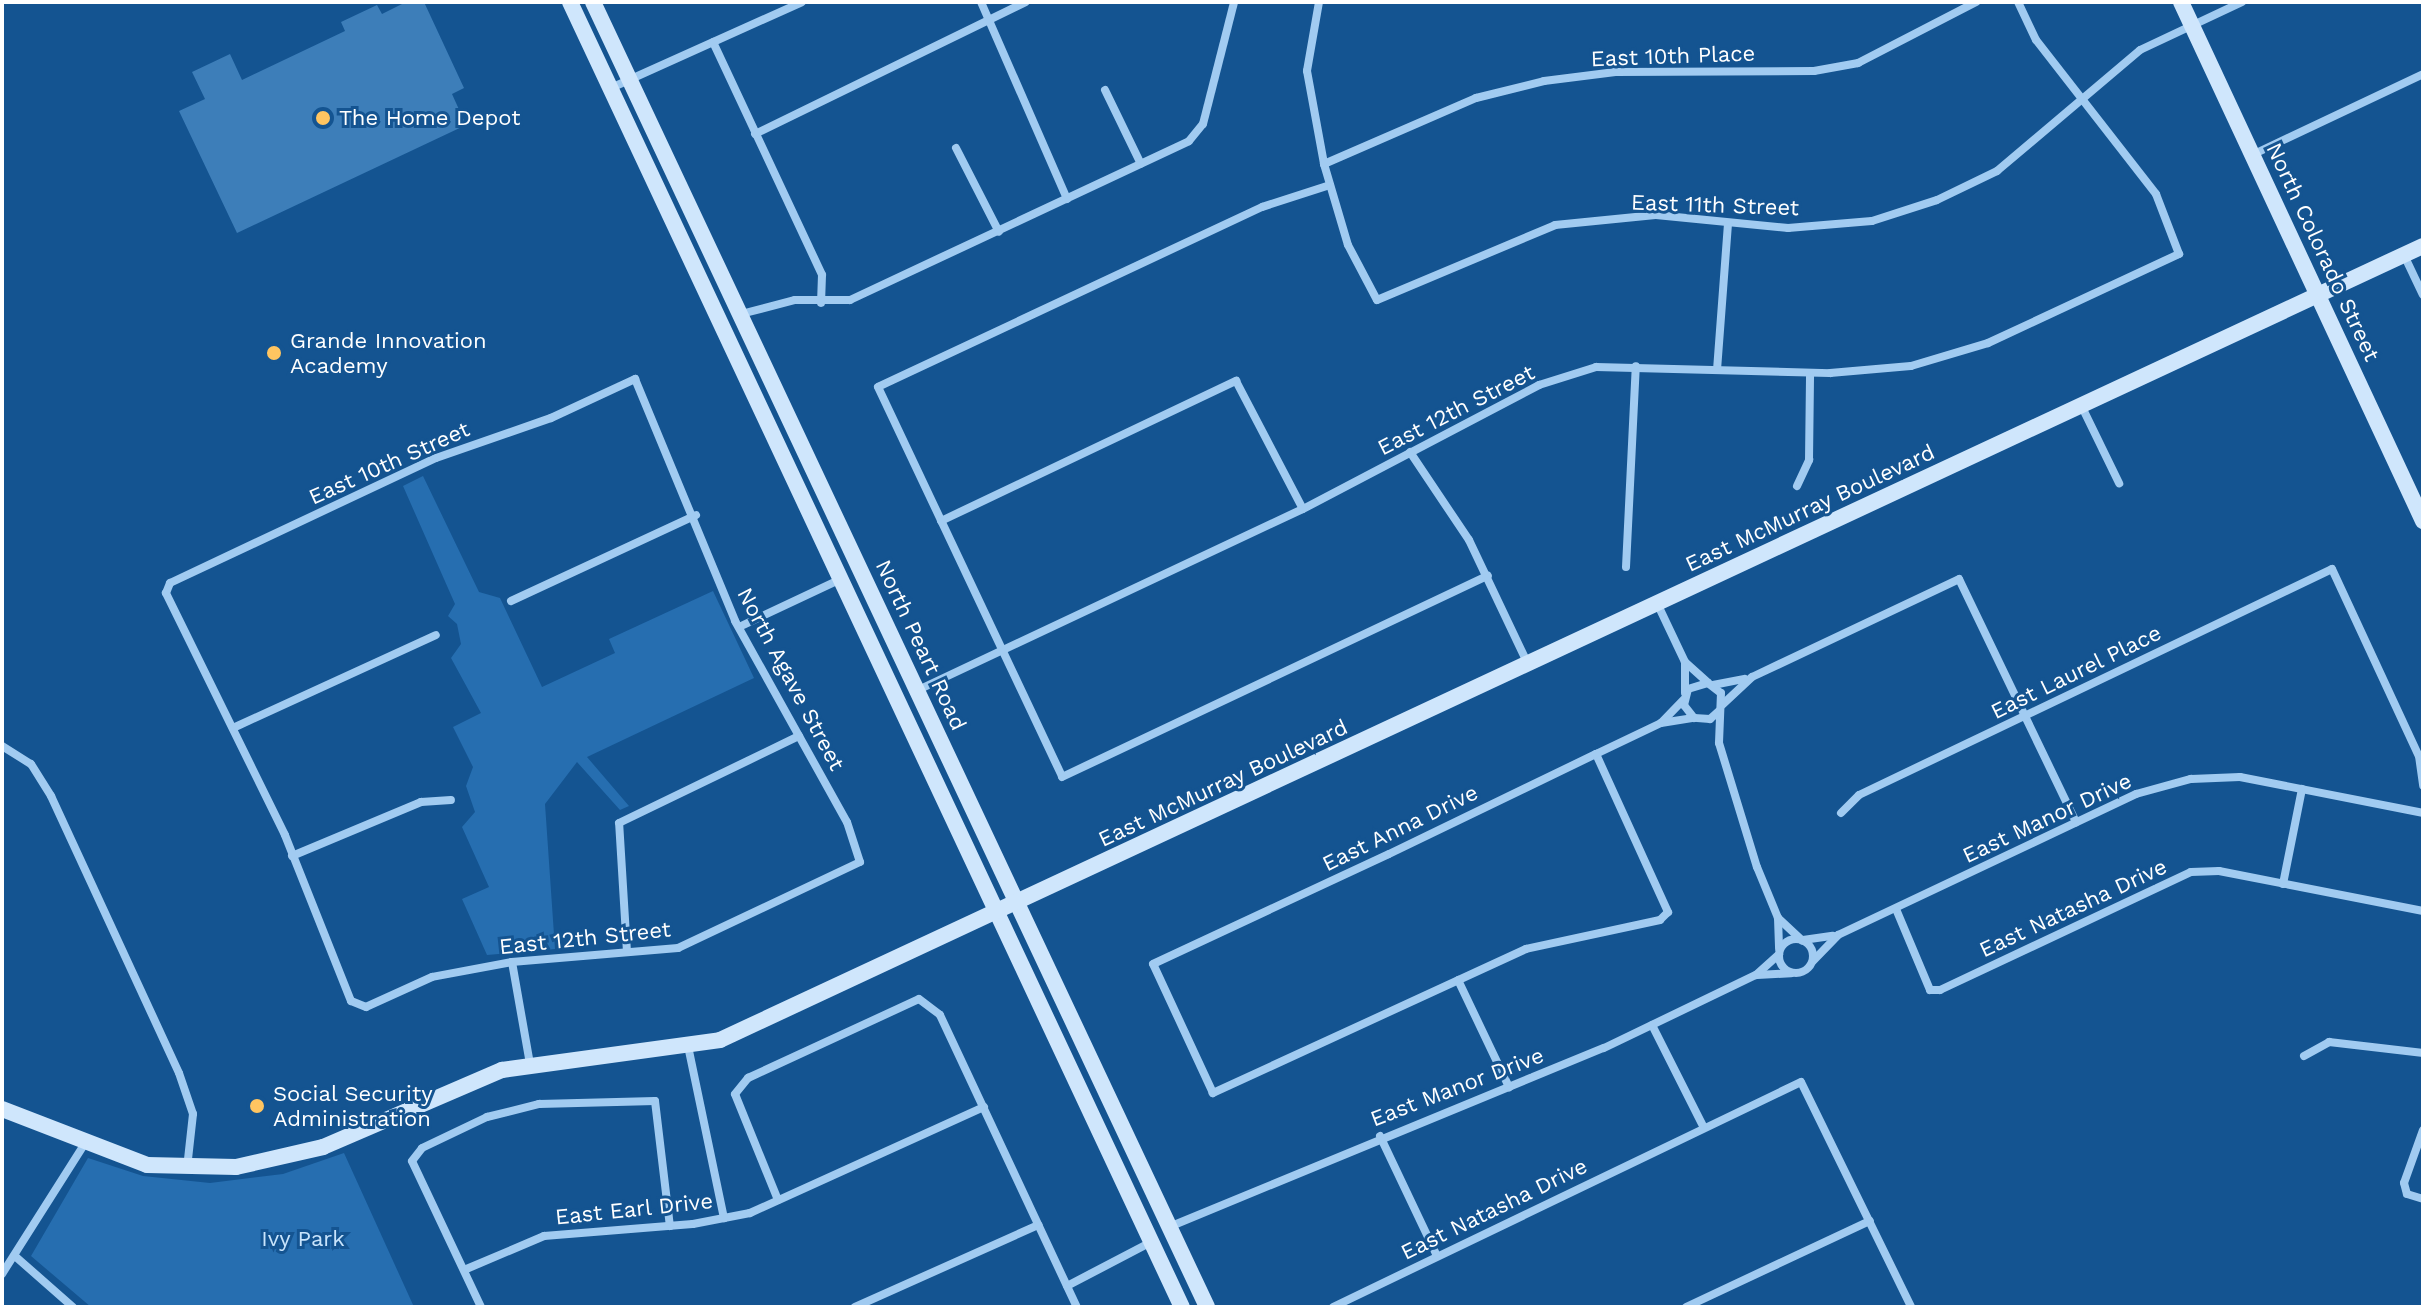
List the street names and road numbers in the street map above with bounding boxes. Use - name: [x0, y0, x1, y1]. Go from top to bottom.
- street label: East 10th Place: [1590, 40, 1756, 72]
- street label: North Colorado Street: [2261, 139, 2385, 365]
- street label: East 11th Street: [1630, 189, 1800, 221]
- street label: East 12th Street: [1373, 359, 1539, 461]
- street label: East 10th Street: [304, 416, 474, 510]
- street label: East McMurray Boulevard: [1681, 438, 1939, 578]
- street label: North Peart Road: [870, 556, 972, 734]
- street label: North Agave Street: [731, 583, 851, 775]
- street label: East Laurel Place: [1986, 619, 2166, 725]
- street label: East McMurray Boulevard: [1094, 713, 1352, 853]
- street label: East Manor Drive: [1958, 767, 2136, 869]
- street label: East Anna Drive: [1317, 779, 1483, 877]
- street label: East Natasha Drive: [1975, 853, 2171, 963]
- street label: East 12th Street: [498, 916, 672, 960]
- street label: East Manor Drive: [1366, 1042, 1548, 1132]
- street label: East Natasha Drive: [1396, 1152, 1592, 1266]
- street label: East Earl Drive: [553, 1188, 715, 1230]

